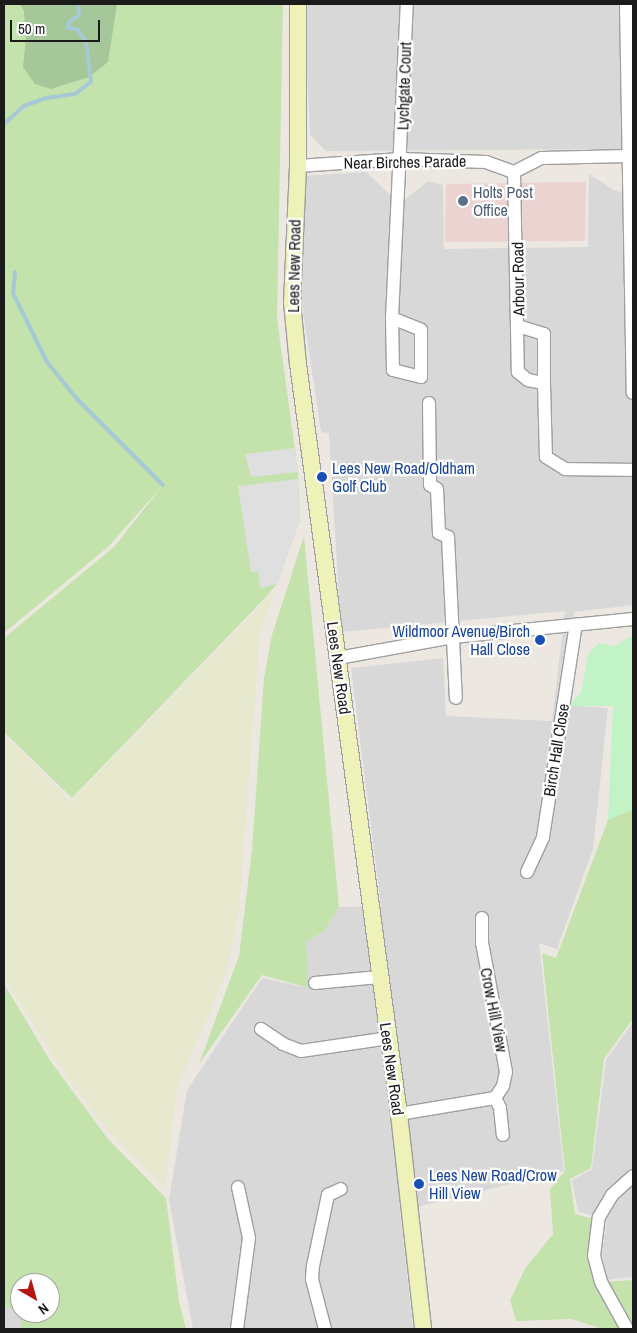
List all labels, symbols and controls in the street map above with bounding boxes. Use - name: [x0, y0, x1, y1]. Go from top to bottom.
- scale bar: [12, 10, 102, 42]
- text: 50 m: [18, 18, 45, 39]
- street label: Lychgate Court: [393, 41, 415, 131]
- street label: Near Birches Parade: [344, 151, 466, 173]
- place label: Holts Post Office: [473, 182, 533, 220]
- marker: Holts Post Office: [457, 195, 469, 207]
- street label: Lees New Road: [284, 219, 304, 313]
- street label: Arbour Road: [508, 242, 528, 316]
- place label: Lees New Road/Oldham Golf Club: [332, 458, 475, 496]
- marker: Lees New Road/Oldham Golf Club: [316, 471, 328, 483]
- street label: Lees New Road: [323, 620, 355, 716]
- place label: Wildmoor Avenue/Birch Hall Close: [392, 621, 530, 659]
- marker: Wildmoor Avenue/Birch Hall Close: [534, 634, 546, 646]
- street label: Birch Hall Close: [539, 702, 573, 798]
- street label: Crow Hill View: [476, 966, 512, 1054]
- street label: Lees New Road: [376, 1021, 408, 1117]
- place label: Lees New Road/Crow Hill View: [429, 1165, 557, 1203]
- marker: Lees New Road/Crow Hill View: [413, 1178, 425, 1190]
- north arrow: [10, 1273, 60, 1323]
- text: N: [35, 1299, 52, 1319]

